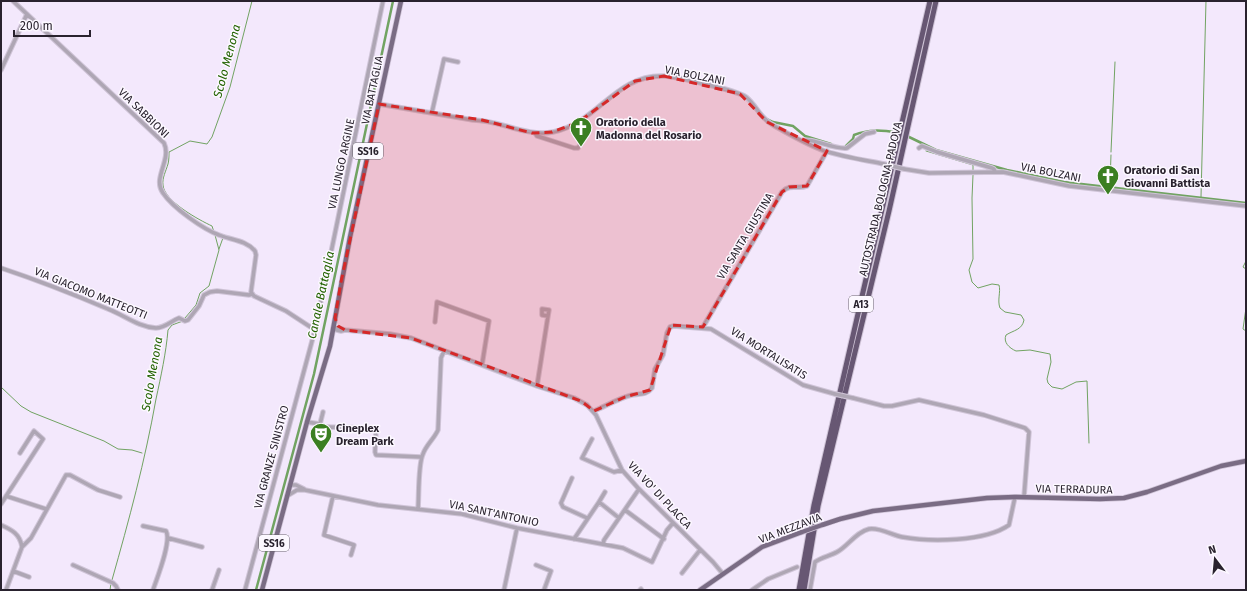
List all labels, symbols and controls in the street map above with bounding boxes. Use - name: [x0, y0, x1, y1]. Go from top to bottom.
- scale bar: [14, 12, 90, 38]
- text: 200 m: [20, 19, 53, 33]
- water label: Scolo Menona: [210, 23, 244, 100]
- street label: VIA BATTAGLIA: [359, 54, 386, 126]
- street label: VIA BOLZANI: [664, 63, 726, 88]
- street label: VIA SABBIONI: [115, 86, 172, 141]
- church icon: Oratorio della Madonna del Rosario: [568, 115, 594, 148]
- place label: Oratorio della Madonna del Rosario: [596, 116, 702, 142]
- street label: VIA LUNGO ARGINE: [326, 117, 357, 211]
- street label: AUTOSTRADA BOLOGNA-PADOVA: [856, 120, 905, 278]
- road number: SS16: [353, 143, 383, 159]
- street label: VIA BOLZANI: [1020, 160, 1082, 185]
- church icon: Oratorio di San Giovanni Battista: [1095, 163, 1121, 196]
- place label: Oratorio di San Giovanni Battista: [1124, 164, 1210, 190]
- street label: VIA SANTA GIUSTINA: [714, 190, 777, 282]
- water label: Canale Battaglia: [305, 250, 337, 340]
- street label: VIA GIACOMO MATTEOTTI: [32, 265, 149, 322]
- road number: A13: [849, 296, 873, 312]
- street label: VIA MORTALISATIS: [728, 325, 809, 382]
- water label: Scolo Menona: [138, 335, 165, 413]
- street label: VIA GRANZE SINISTRO: [251, 404, 291, 510]
- theatre icon: Cineplex Dream Park: [308, 421, 334, 454]
- place label: Cineplex Dream Park: [336, 422, 395, 448]
- street label: VIA VO' DI PLACCA: [625, 459, 695, 532]
- street label: VIA TERRADURA: [1035, 482, 1113, 497]
- street label: VIA SANT'ANTONIO: [448, 498, 540, 529]
- street label: VIA MEZZAVIA: [757, 510, 824, 546]
- road number: SS16: [259, 535, 289, 551]
- north arrow: [1195, 539, 1235, 579]
- text: N: [1207, 543, 1218, 557]

